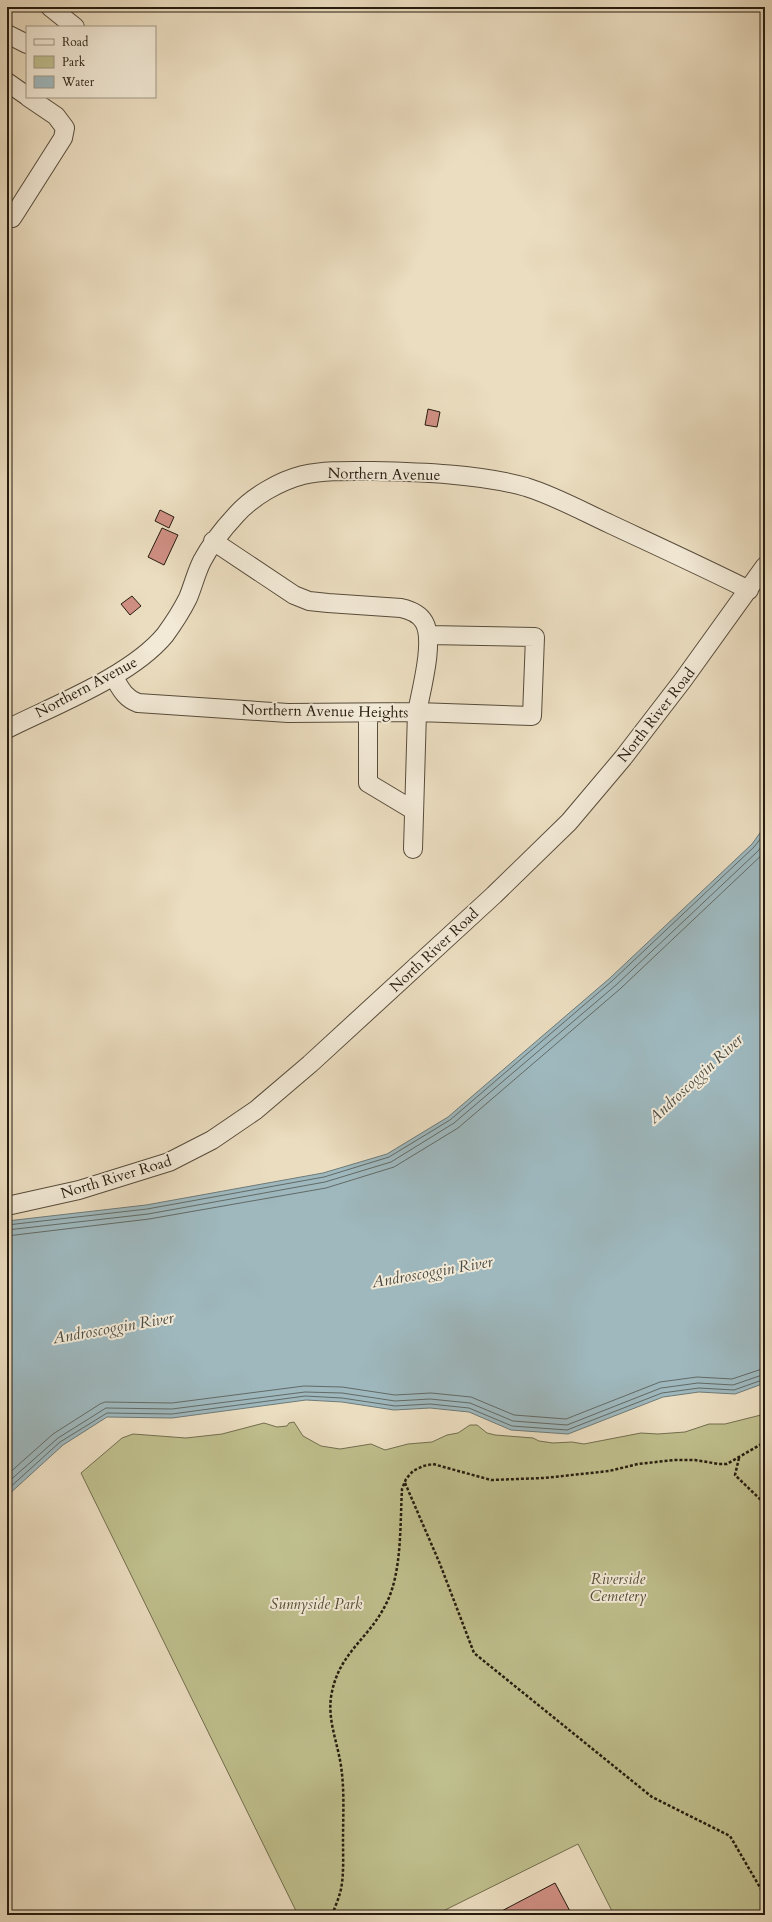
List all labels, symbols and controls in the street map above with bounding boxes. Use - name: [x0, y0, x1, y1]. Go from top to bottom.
- legend: [26, 26, 156, 98]
- text: Road: [62, 34, 89, 50]
- text: Park: [62, 54, 86, 70]
- text: Water: [61, 74, 95, 90]
- street label: Northern Avenue: [327, 463, 441, 485]
- street label: Northern Avenue: [31, 652, 141, 722]
- street label: North River Road: [613, 664, 699, 766]
- street label: Northern Avenue Heights: [241, 700, 409, 722]
- street label: North River Road: [385, 904, 483, 996]
- water label: Androscoggin River: [643, 1028, 749, 1129]
- street label: North River Road: [58, 1151, 174, 1203]
- water label: Androscoggin River: [369, 1250, 495, 1294]
- water label: Androscoggin River: [50, 1306, 176, 1350]
- park label: Riverside Cemetery: [590, 1569, 647, 1606]
- park label: Sunnyside Park: [270, 1594, 363, 1614]

